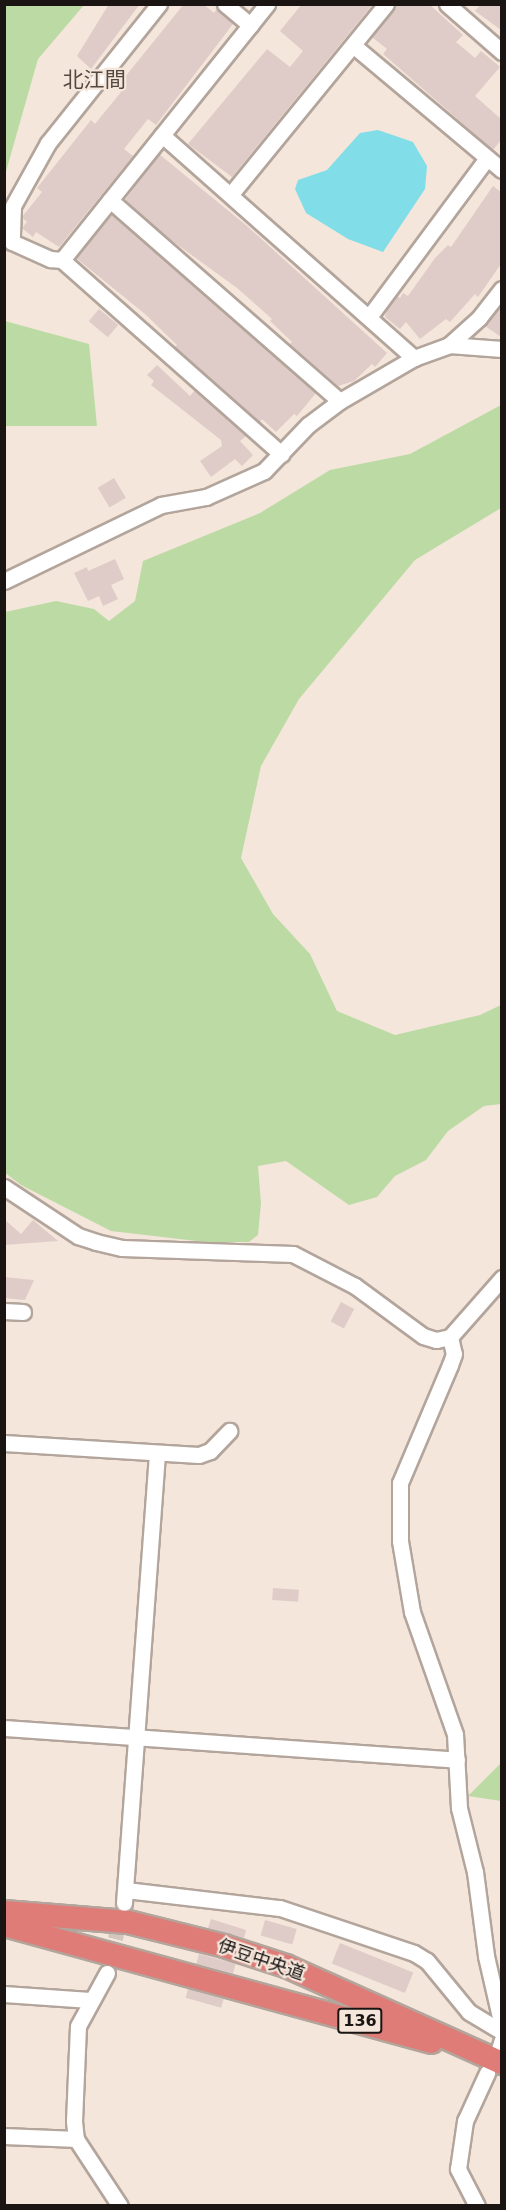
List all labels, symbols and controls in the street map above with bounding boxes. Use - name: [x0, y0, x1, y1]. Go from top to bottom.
- district label: 北江間: [63, 67, 125, 93]
- street label: 伊豆中央道: [215, 1935, 307, 1985]
- road number: 136: [336, 2008, 384, 2034]

